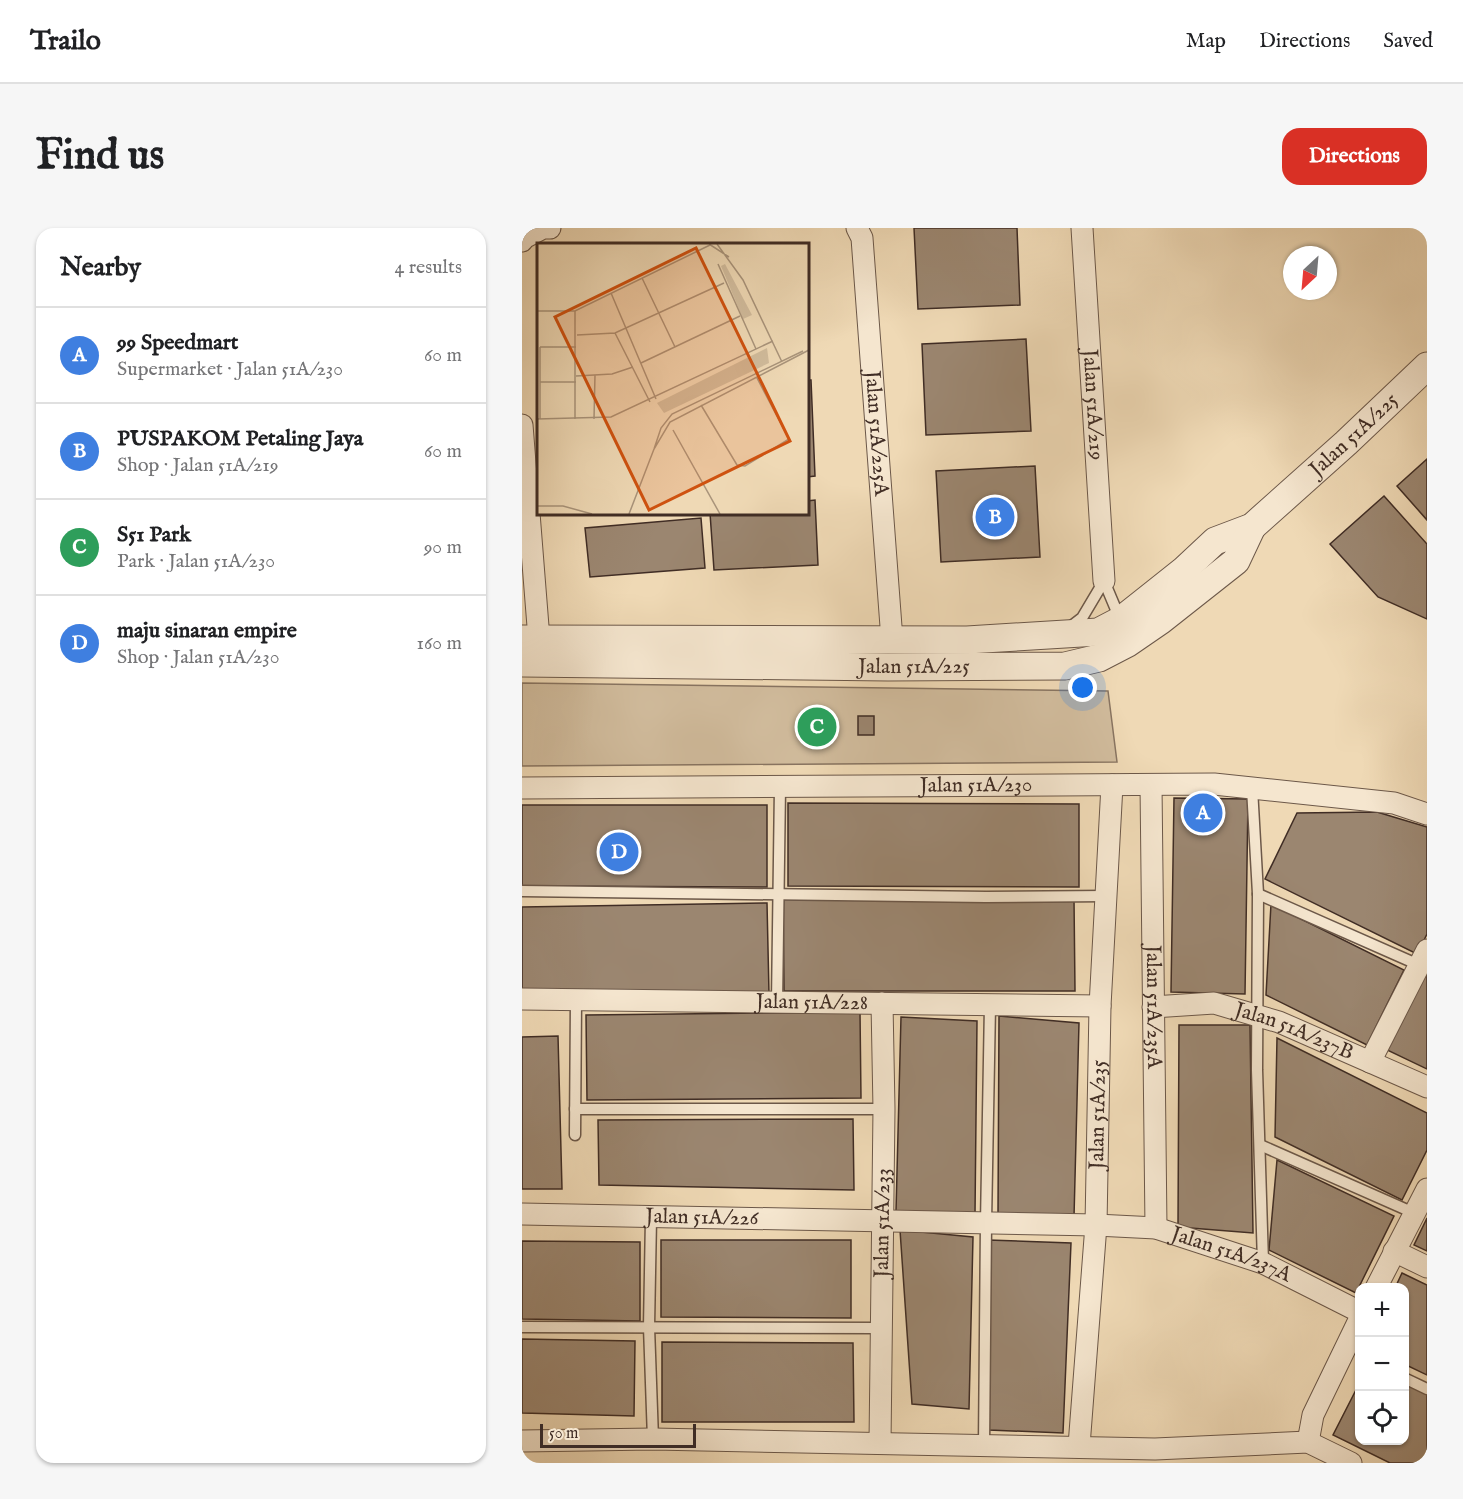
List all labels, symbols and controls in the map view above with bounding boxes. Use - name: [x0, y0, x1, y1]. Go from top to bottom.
- text: Trailo: [30, 24, 101, 59]
- text: Map: [1186, 28, 1226, 55]
- text: Directions: [1259, 28, 1350, 55]
- text: Saved: [1383, 28, 1433, 55]
- button: Directions: [1282, 128, 1427, 185]
- text: Find us: [36, 130, 164, 183]
- inset map: [537, 243, 808, 514]
- north arrow: [1283, 246, 1337, 300]
- text: Nearby: [60, 251, 141, 284]
- text: 4 results: [395, 255, 462, 280]
- text: 99 Speedmart: [117, 329, 238, 357]
- text: A: [73, 343, 86, 368]
- text: 60 m: [424, 343, 462, 368]
- street label: Jalan 51A/219: [1076, 346, 1110, 461]
- text: Supermarket · Jalan 51A/230: [117, 357, 343, 382]
- street label: Jalan 51A/225A: [858, 368, 895, 498]
- street label: Jalan 51A/225: [1302, 387, 1404, 484]
- text: PUSPAKOM Petaling Jaya: [117, 425, 363, 453]
- text: B: [73, 439, 86, 464]
- text: 60 m: [424, 439, 462, 464]
- text: Shop · Jalan 51A/219: [117, 453, 278, 478]
- pin: B: [976, 494, 1014, 540]
- text: S51 Park: [117, 521, 191, 549]
- text: C: [72, 535, 87, 560]
- text: 90 m: [424, 535, 462, 560]
- text: Park · Jalan 51A/230: [117, 549, 275, 574]
- text: maju sinaran empire: [117, 617, 297, 645]
- text: D: [71, 631, 88, 656]
- text: 160 m: [416, 631, 462, 656]
- text: Shop · Jalan 51A/230: [117, 645, 280, 670]
- street label: Jalan 51A/225: [856, 653, 970, 681]
- your location: [1068, 673, 1097, 702]
- pin: C: [798, 704, 836, 750]
- street label: Jalan 51A/230: [918, 772, 1032, 799]
- pin: A: [1184, 790, 1222, 836]
- pin: D: [600, 830, 638, 874]
- street label: Jalan 51A/235A: [1139, 943, 1168, 1070]
- street label: Jalan 51A/228: [754, 988, 868, 1017]
- street label: Jalan 51A/237B: [1229, 996, 1358, 1067]
- street label: Jalan 51A/235: [1083, 1059, 1113, 1172]
- street label: Jalan 51A/233: [868, 1168, 897, 1280]
- street label: Jalan 51A/226: [643, 1203, 760, 1232]
- street label: Jalan 51A/237A: [1166, 1220, 1297, 1289]
- map controls: [1355, 1283, 1409, 1445]
- button: +: [1355, 1283, 1409, 1337]
- button: −: [1355, 1337, 1409, 1391]
- button: locate: [1355, 1391, 1409, 1445]
- scale bar: [540, 1421, 696, 1448]
- text: 50 m: [549, 1424, 578, 1444]

